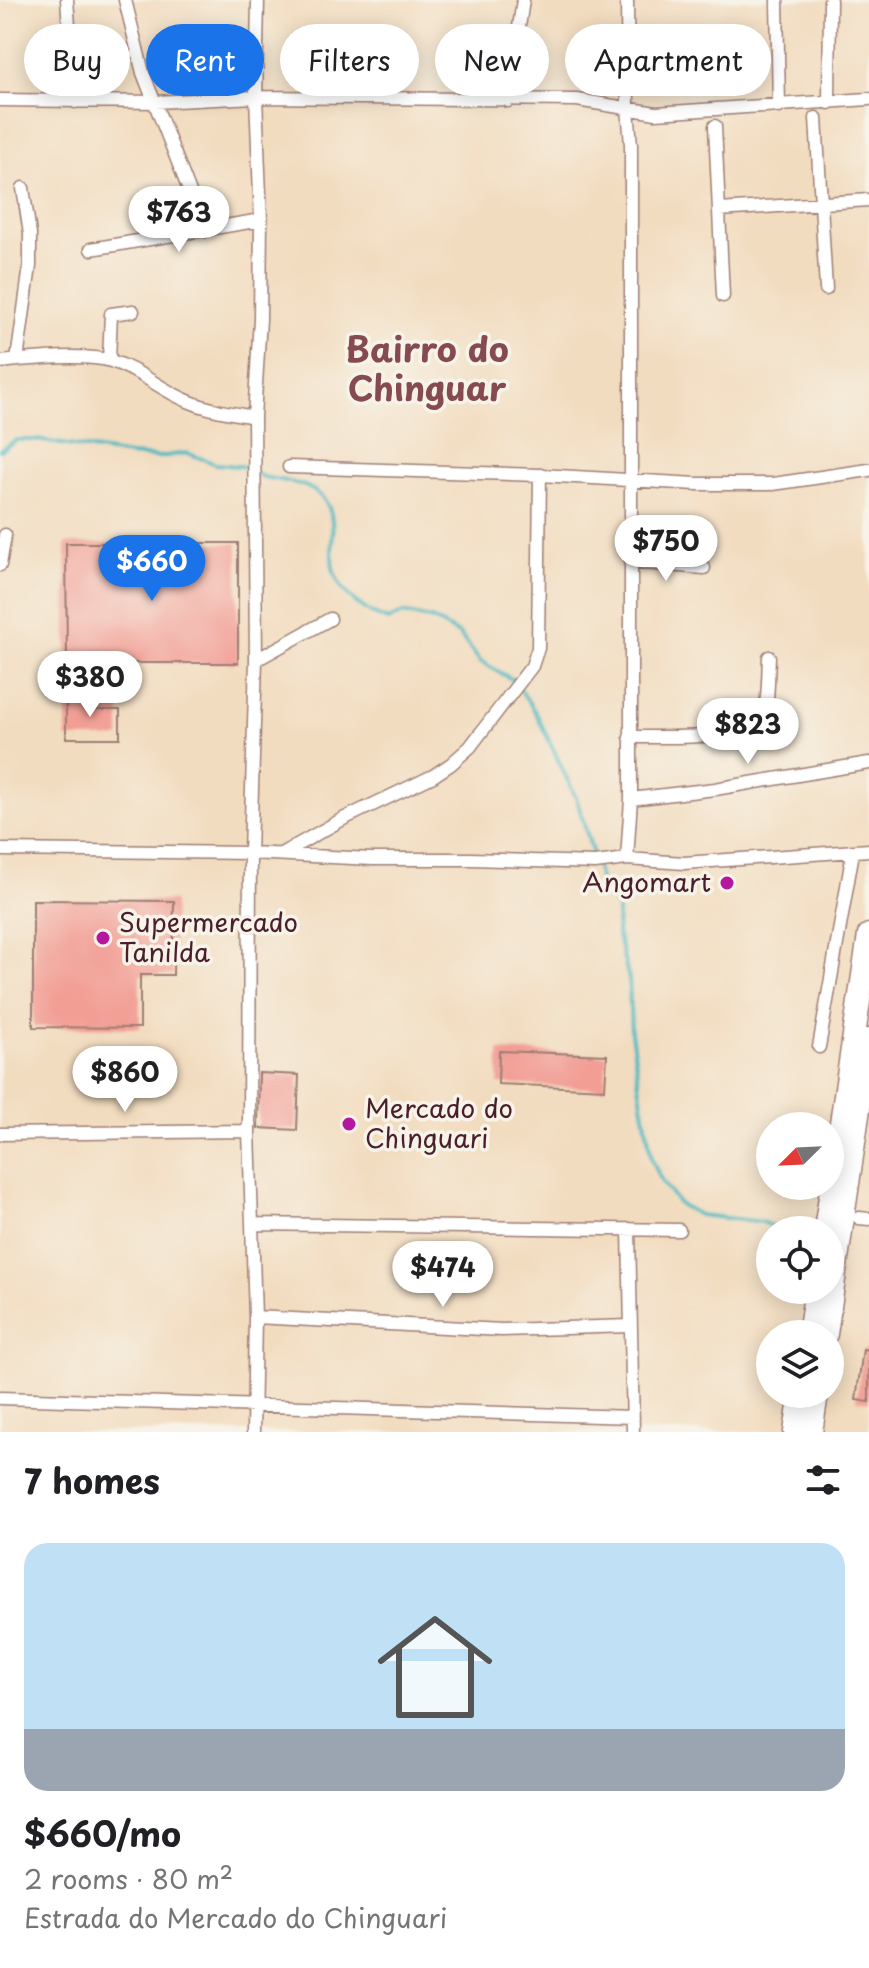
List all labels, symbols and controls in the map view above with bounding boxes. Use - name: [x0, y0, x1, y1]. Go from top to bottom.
- chip: Buy: [24, 24, 130, 96]
- chip: Rent: [146, 24, 264, 96]
- chip: Filters: [280, 24, 419, 96]
- chip: New: [435, 24, 549, 96]
- chip: Apartment: [565, 24, 771, 96]
- pin: $763: [132, 186, 226, 254]
- text: $763: [146, 192, 212, 231]
- district label: Bairro do Chinguar: [345, 322, 509, 413]
- pin: $750: [619, 515, 713, 583]
- text: $750: [633, 521, 699, 560]
- pin: $660: [105, 535, 199, 603]
- text: $660: [116, 541, 188, 580]
- pin: $380: [43, 651, 137, 719]
- text: $380: [55, 657, 125, 696]
- pin: $823: [701, 698, 795, 766]
- text: $823: [715, 704, 781, 743]
- place label: Angomart: [582, 862, 711, 901]
- marker: Angomart: [718, 874, 736, 892]
- place label: Supermercado Tanilda: [119, 902, 298, 971]
- marker: Supermercado Tanilda: [94, 929, 112, 947]
- pin: $860: [78, 1046, 172, 1114]
- text: $860: [90, 1052, 160, 1091]
- place label: Mercado do Chinguari: [365, 1088, 513, 1157]
- north arrow: [756, 1112, 844, 1200]
- map controls: [756, 1112, 844, 1408]
- marker: Mercado do Chinguari: [340, 1115, 358, 1133]
- button: locate: [756, 1216, 844, 1304]
- pin: $474: [396, 1241, 490, 1309]
- text: $474: [410, 1247, 476, 1286]
- button: layers: [756, 1320, 844, 1408]
- text: 7 homes: [24, 1454, 160, 1506]
- icon: filters: [801, 1458, 845, 1502]
- icon: home: [363, 1595, 507, 1739]
- text: $660/mo: [24, 1807, 181, 1859]
- text: 2 rooms · 80 m²: [24, 1859, 233, 1898]
- text: Estrada do Mercado do Chinguari: [24, 1898, 447, 1937]

